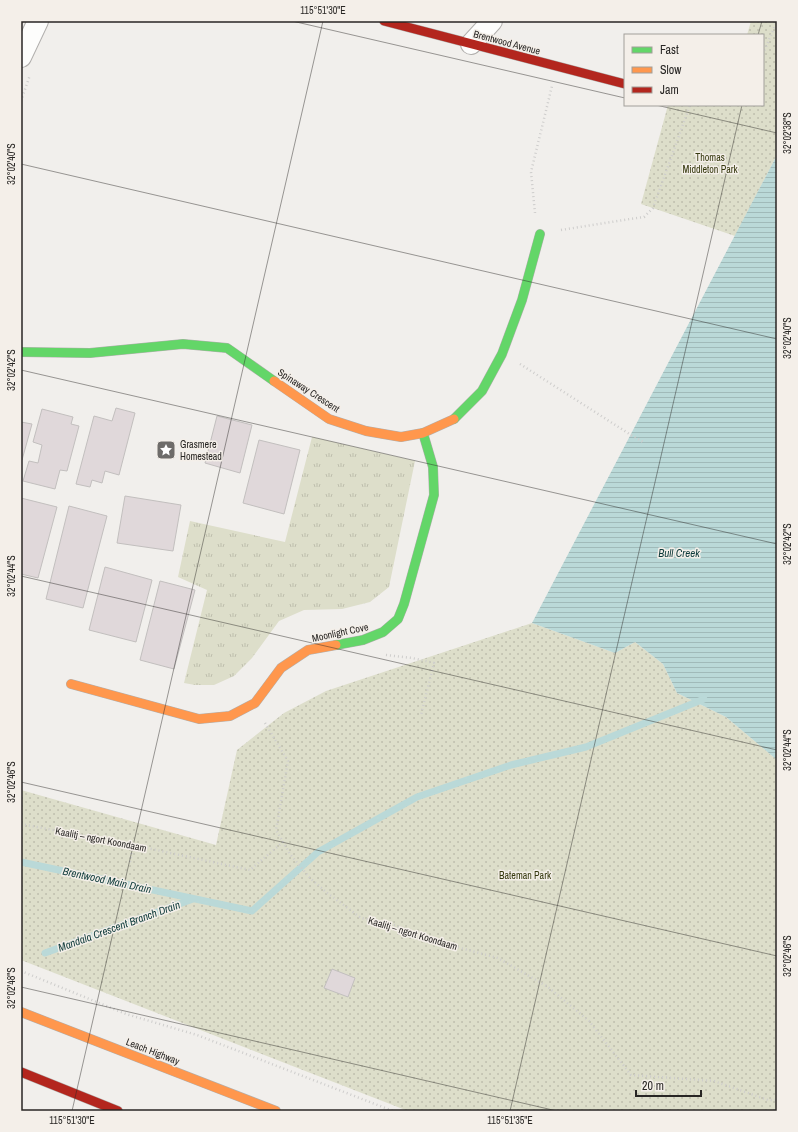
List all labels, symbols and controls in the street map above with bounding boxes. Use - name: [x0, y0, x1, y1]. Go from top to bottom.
- text: 115°51'30"E: [300, 4, 346, 17]
- street label: Brentwood Avenue: [472, 27, 542, 58]
- legend: [624, 34, 764, 106]
- text: Fast: [660, 42, 679, 58]
- text: Slow: [660, 62, 682, 78]
- text: Jam: [660, 82, 679, 98]
- text: 32°02'38"S: [781, 112, 794, 154]
- text: 32°02'40"S: [5, 143, 18, 185]
- park label: Thomas Middleton Park: [682, 151, 738, 176]
- text: 32°02'40"S: [781, 317, 794, 359]
- text: 32°02'42"S: [5, 349, 18, 391]
- street label: Spinaway Crescent: [275, 366, 343, 416]
- place label: Grasmere Homestead: [180, 438, 222, 463]
- place icon: Grasmere Homestead: [155, 439, 177, 461]
- text: 32°02'42"S: [781, 523, 794, 565]
- water label: Bull Creek: [658, 546, 700, 560]
- text: 32°02'44"S: [5, 555, 18, 597]
- street label: Moonlight Cove: [311, 620, 370, 645]
- text: 32°02'44"S: [781, 729, 794, 771]
- text: 32°02'46"S: [5, 761, 18, 803]
- street label: Kaalitj – ngort Koondaam: [54, 824, 148, 855]
- water label: Brentwood Main Drain: [61, 864, 153, 896]
- park label: Bateman Park: [499, 869, 552, 882]
- water label: Mandala Crescent Branch Drain: [56, 897, 182, 955]
- street label: Kaalitj – ngort Koondaam: [367, 914, 459, 953]
- text: 32°02'46"S: [781, 935, 794, 977]
- text: 32°02'48"S: [5, 967, 18, 1009]
- street label: Leach Highway: [124, 1035, 182, 1068]
- scale bar: [636, 1072, 701, 1098]
- text: 20 m: [642, 1078, 664, 1094]
- text: 115°51'30"E: [49, 1114, 95, 1127]
- text: 115°51'35"E: [487, 1114, 533, 1127]

